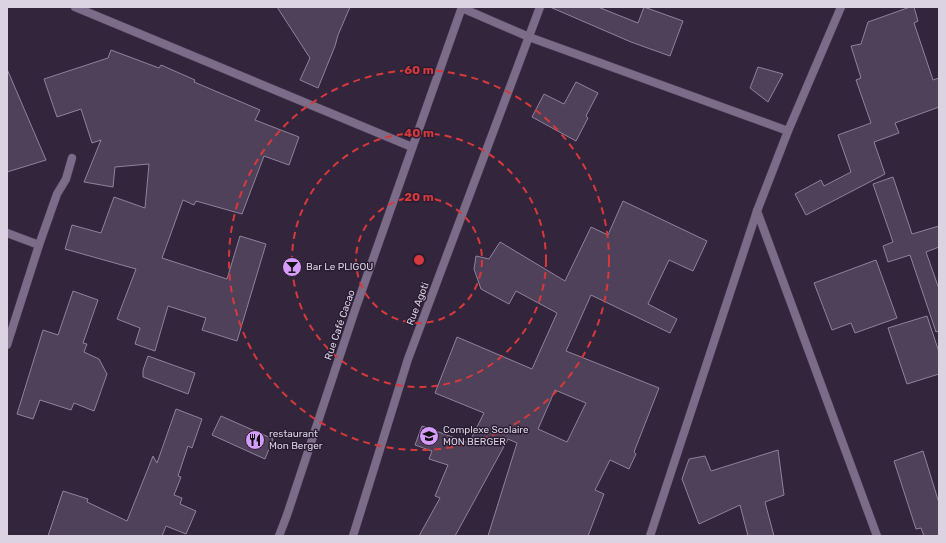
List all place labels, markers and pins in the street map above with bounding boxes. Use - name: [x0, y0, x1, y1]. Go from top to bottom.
- centre of rings: [412, 253, 426, 267]
- bar icon: Bar Le PLIGOU: [281, 256, 303, 278]
- place label: Bar Le PLIGOU: [306, 261, 373, 273]
- place label: Complexe Scolaire MON BERGER: [443, 424, 529, 448]
- school or university icon: Complexe Scolaire MON BERGER: [418, 425, 440, 447]
- place label: restaurant Mon Berger: [269, 428, 323, 452]
- restaurant icon: restaurant Mon Berger: [244, 429, 266, 451]

